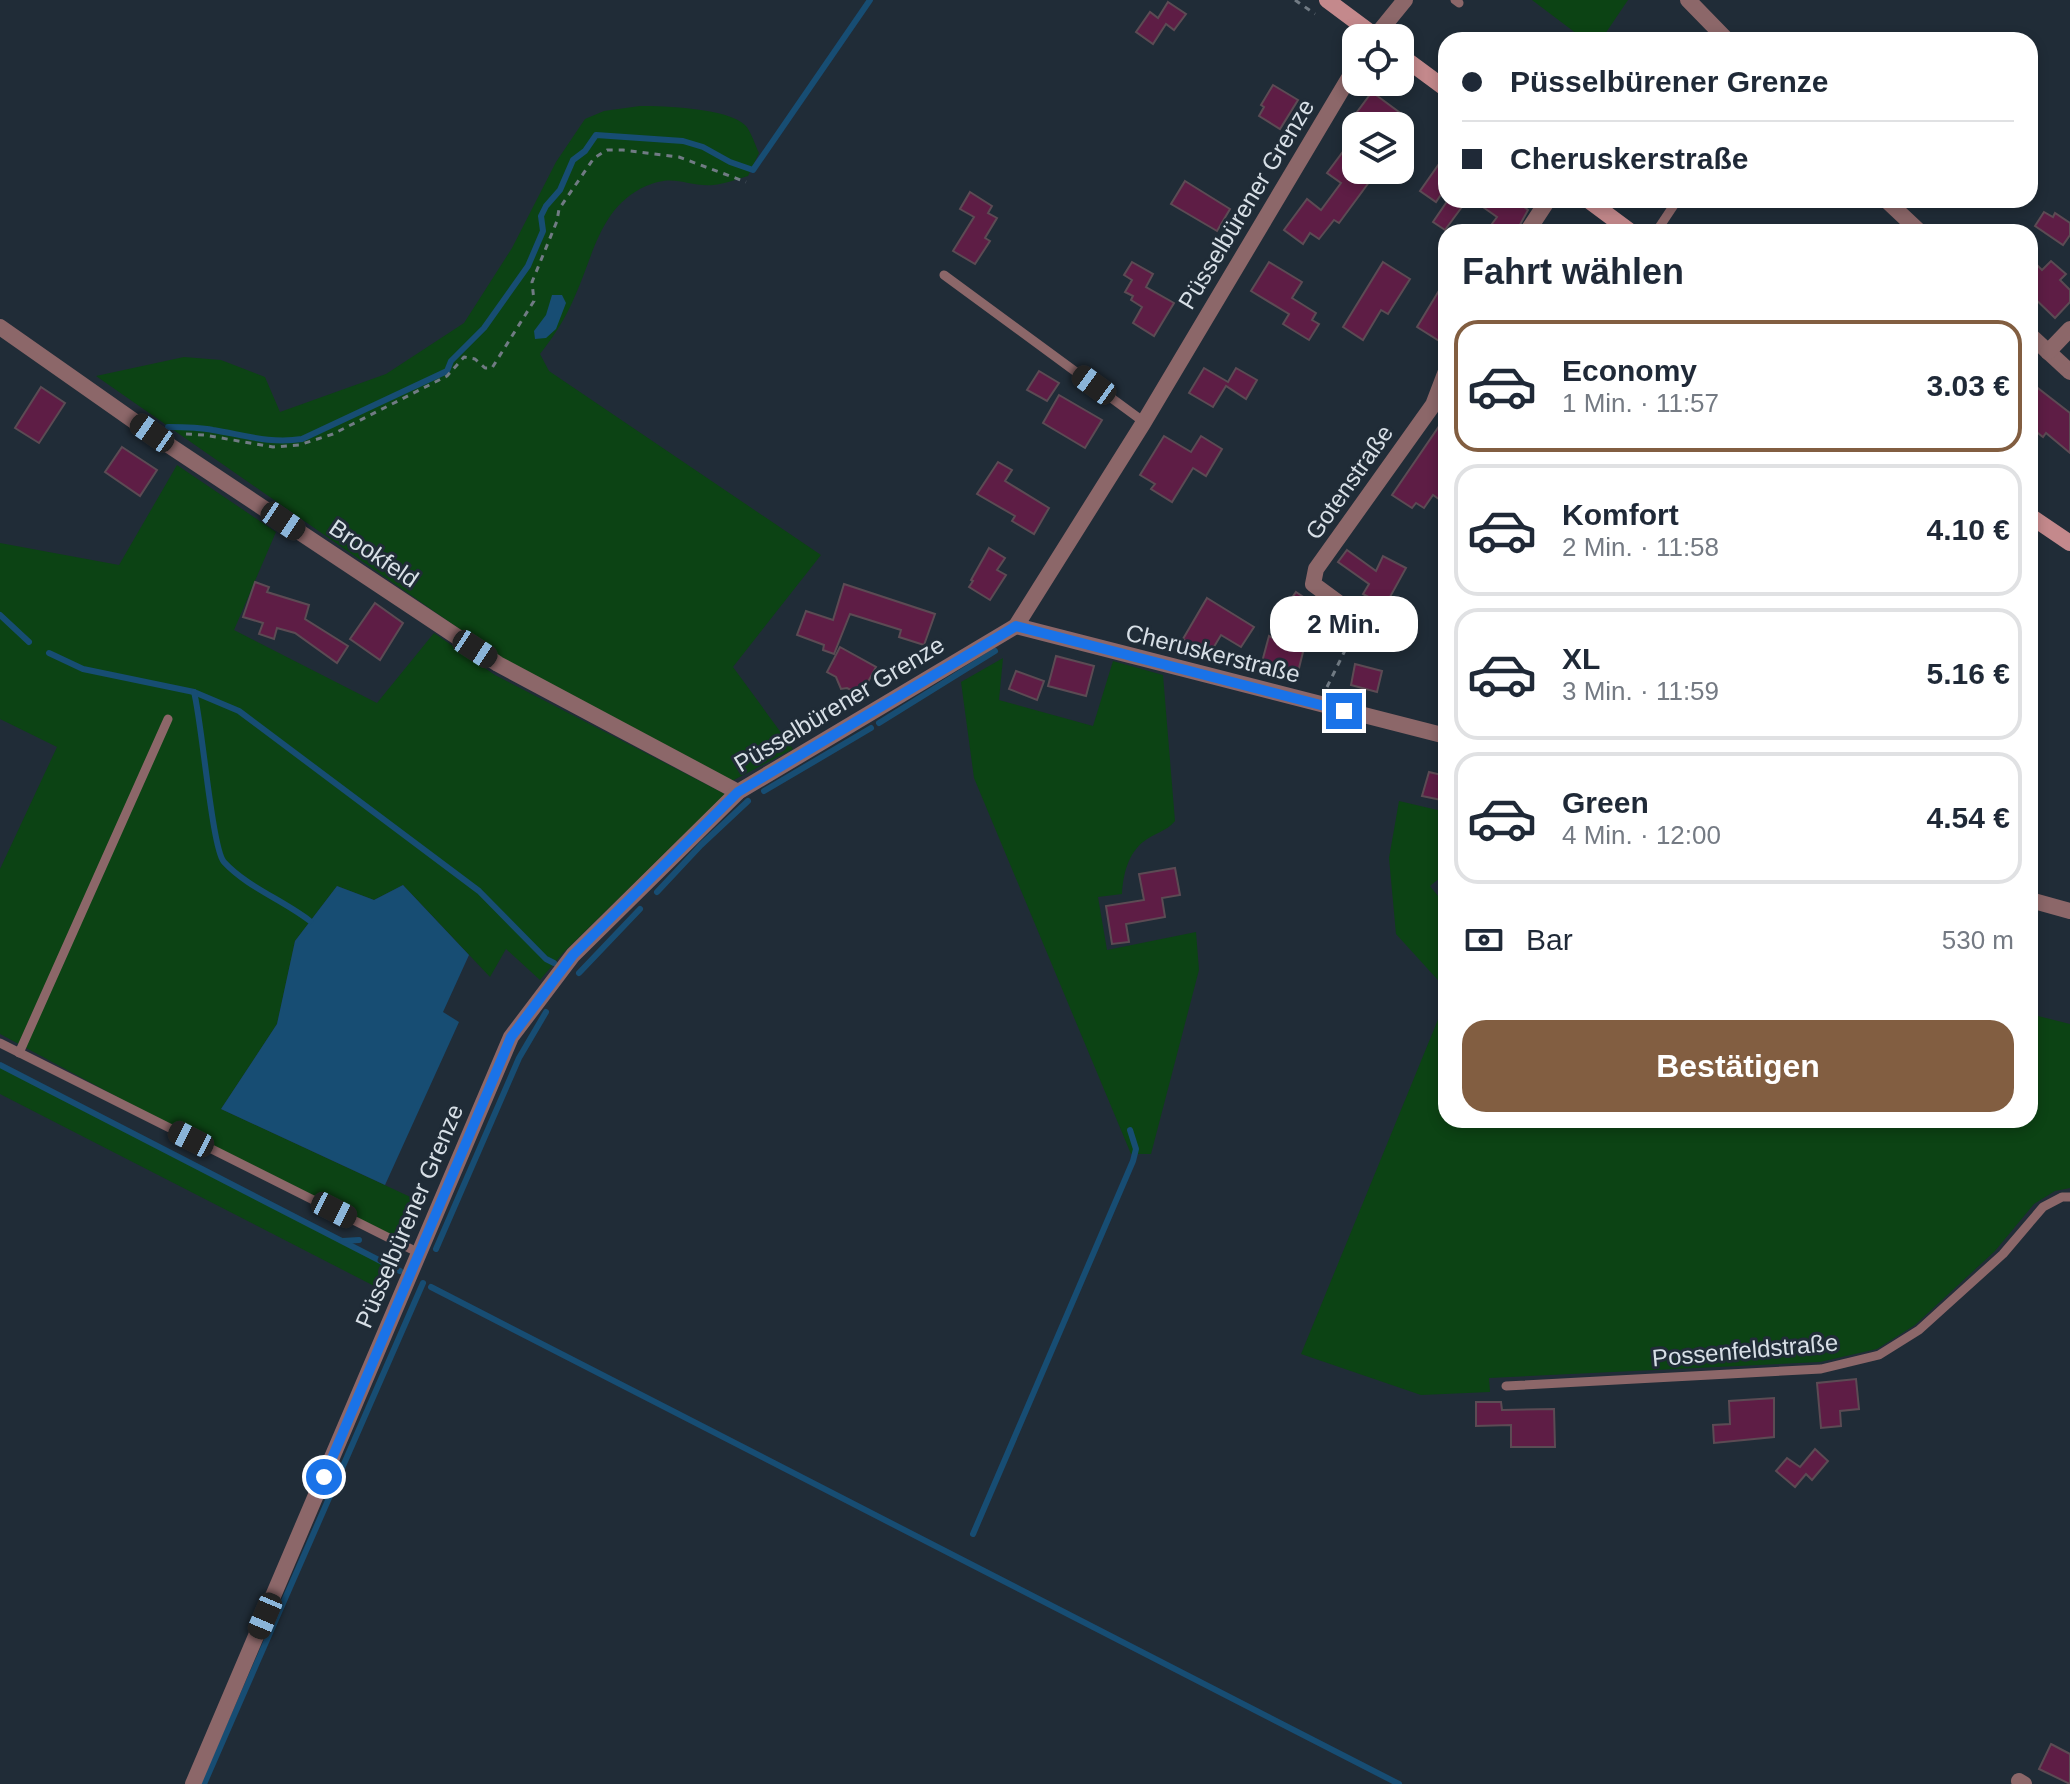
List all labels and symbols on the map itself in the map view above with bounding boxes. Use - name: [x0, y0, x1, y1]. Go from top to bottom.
- street label: Püsselbürener Grenze: [1173, 94, 1319, 314]
- car: [1068, 361, 1120, 409]
- car: [125, 409, 179, 457]
- street label: Gotenstraße: [1300, 420, 1398, 544]
- car: [256, 498, 310, 544]
- street label: Brookfeld: [324, 513, 424, 593]
- callout: 2 Min.: [1270, 595, 1418, 651]
- street label: Cheruskerstraße: [1123, 618, 1303, 688]
- car: [448, 626, 502, 672]
- street label: Püsselbürener Grenze: [729, 631, 949, 777]
- route end: [1326, 693, 1362, 729]
- street label: Püsselbürener Grenze: [350, 1100, 468, 1332]
- car: [164, 1117, 218, 1161]
- car: [307, 1188, 361, 1232]
- street label: Possenfeldstraße: [1651, 1328, 1839, 1372]
- route start: [306, 1459, 342, 1495]
- car: [245, 1589, 285, 1643]

